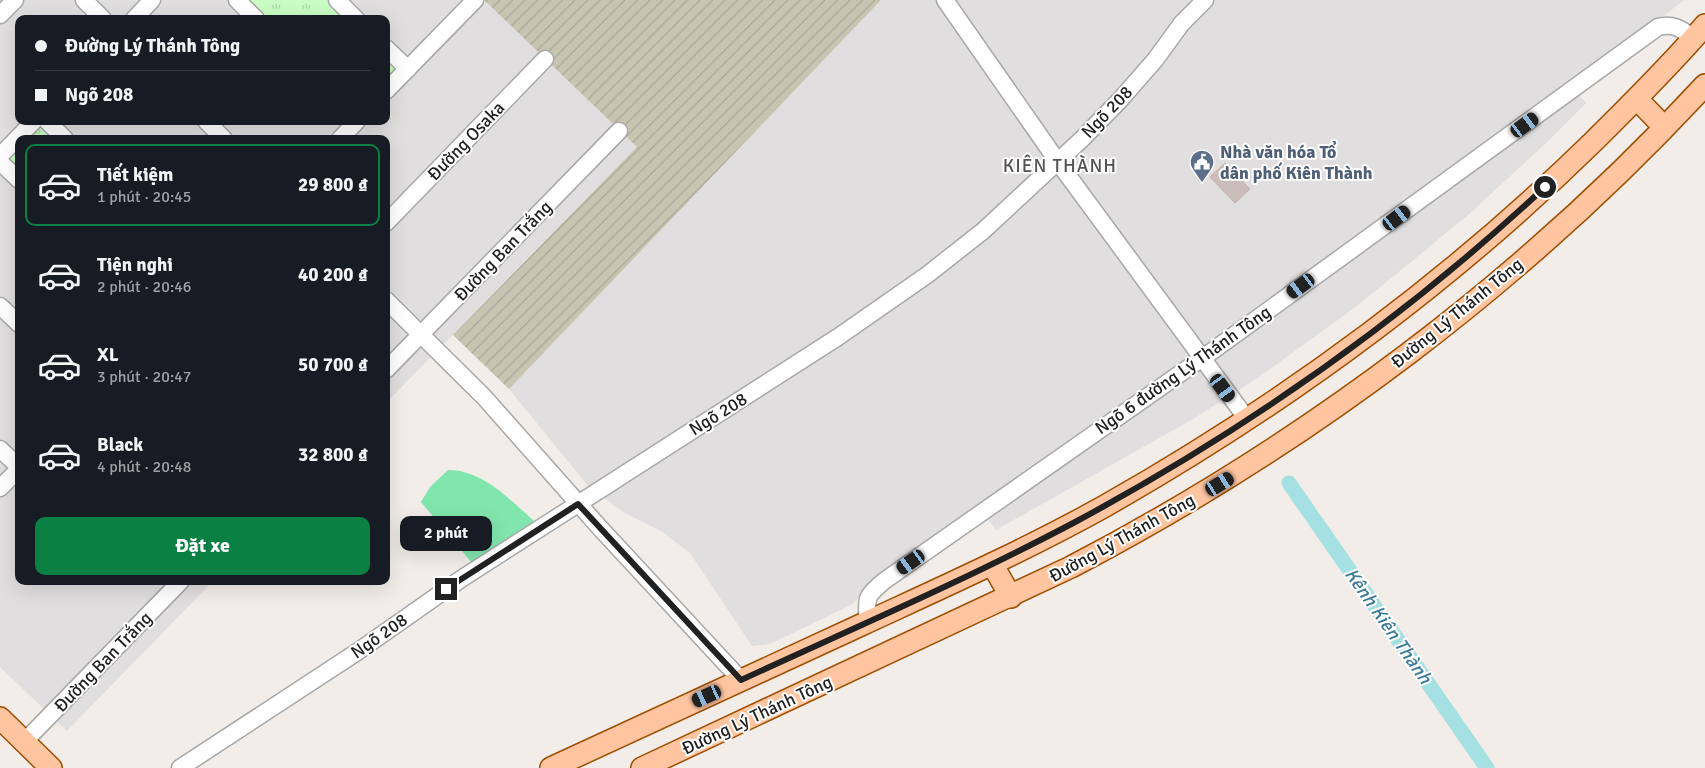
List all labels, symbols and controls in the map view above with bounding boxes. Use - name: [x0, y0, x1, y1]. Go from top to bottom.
- text: Đường Lý Thánh Tông: [65, 34, 240, 58]
- street label: Ngõ 208: [1077, 81, 1137, 143]
- text: Ngõ 208: [65, 83, 133, 107]
- street label: Đường Osaka: [423, 97, 509, 185]
- car: [1508, 110, 1541, 140]
- place label: Nhà văn hóa Tổ dân phố Kiên Thành: [1220, 140, 1373, 184]
- public building icon: Nhà văn hóa Tổ dân phố Kiên Thành: [1189, 149, 1215, 183]
- district label: KIÊN THÀNH: [1003, 154, 1117, 178]
- icon: car: [37, 163, 82, 208]
- text: Tiết kiệm: [97, 163, 173, 187]
- text: 29 800 ₫: [298, 173, 368, 197]
- route start: [1534, 176, 1556, 198]
- text: 1 phút · 20:45: [97, 187, 191, 207]
- street label: Đường Ban Trắng: [450, 196, 556, 306]
- car: [1380, 203, 1413, 233]
- icon: car: [37, 253, 82, 298]
- text: Tiện nghi: [97, 253, 173, 277]
- street label: Đường Lý Thánh Tông: [1387, 253, 1527, 373]
- text: 40 200 ₫: [298, 263, 368, 287]
- car: [1284, 271, 1317, 301]
- text: 2 phút · 20:46: [97, 277, 191, 297]
- street label: Ngõ 6 đường Lý Thánh Tông: [1091, 301, 1275, 439]
- icon: car: [37, 343, 82, 388]
- text: XL: [97, 343, 119, 367]
- text: 50 700 ₫: [298, 353, 368, 377]
- text: 3 phút · 20:47: [97, 367, 191, 387]
- car: [1208, 371, 1237, 405]
- street label: Ngõ 208: [685, 388, 751, 440]
- icon: car: [37, 433, 82, 478]
- text: Black: [97, 433, 143, 457]
- text: 32 800 ₫: [298, 443, 368, 467]
- text: 4 phút · 20:48: [97, 457, 191, 477]
- car: [1203, 470, 1236, 498]
- street label: Đường Lý Thánh Tông: [1045, 489, 1199, 587]
- callout: 2 phút: [400, 516, 492, 552]
- button: Đặt xe: [35, 517, 370, 575]
- text: 2 phút: [424, 523, 468, 543]
- car: [894, 547, 927, 577]
- water label: Kênh Kiên Thành: [1339, 563, 1437, 689]
- route end: [435, 578, 457, 600]
- street label: Đường Ban Trắng: [50, 607, 156, 717]
- street label: Ngõ 208: [346, 609, 412, 663]
- street label: Đường Lý Thánh Tông: [678, 671, 836, 759]
- car: [690, 683, 723, 709]

